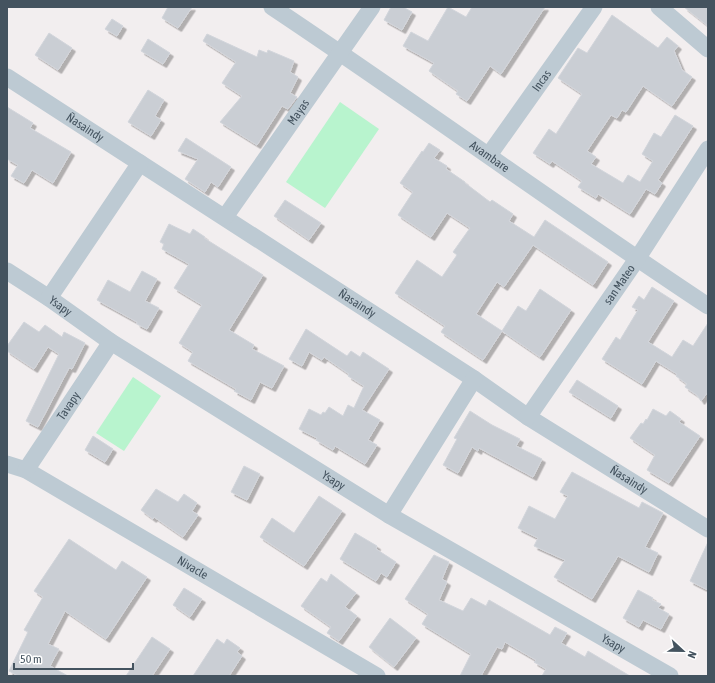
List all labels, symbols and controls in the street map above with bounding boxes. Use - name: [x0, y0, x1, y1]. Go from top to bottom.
- street label: Incas: [529, 67, 554, 94]
- street label: Mayas: [285, 97, 312, 128]
- street label: Ñasaindy: [64, 110, 106, 145]
- street label: Avambare: [467, 138, 512, 175]
- street label: san Mateo: [601, 262, 638, 307]
- street label: Ñasaindy: [336, 286, 379, 321]
- street label: Ysapy: [46, 293, 75, 319]
- street label: Tavapy: [54, 389, 83, 423]
- street label: Ñasaindy: [607, 463, 650, 497]
- street label: Ysapy: [319, 468, 348, 493]
- street label: Nivacle: [175, 553, 210, 582]
- street label: Ysapy: [599, 631, 628, 656]
- north arrow: [663, 631, 703, 671]
- scale bar: [14, 645, 133, 671]
- text: N: [685, 649, 699, 660]
- text: 50 m: [20, 652, 42, 666]

